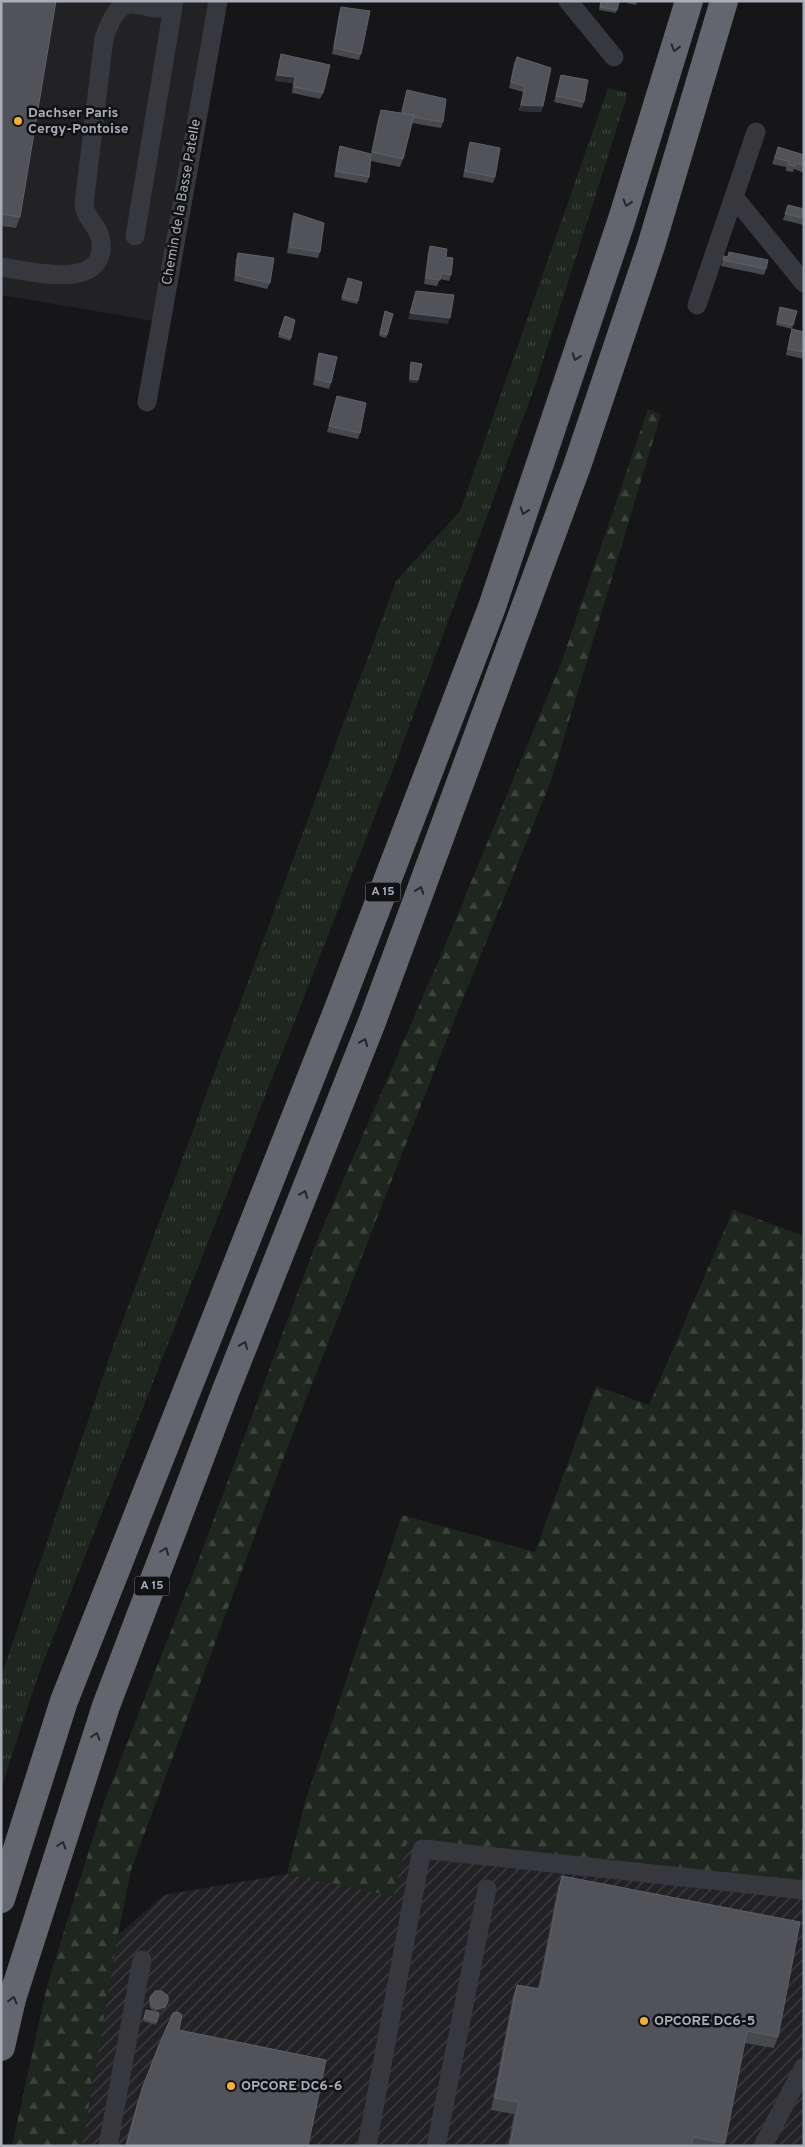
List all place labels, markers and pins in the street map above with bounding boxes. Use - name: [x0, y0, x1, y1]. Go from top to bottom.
- place label: Dachser Paris Cergy-Pontoise: [28, 105, 129, 138]
- marker: Dachser Paris Cergy-Pontoise: [12, 115, 24, 127]
- place label: OPCORE DC6-5: [654, 2013, 755, 2030]
- marker: OPCORE DC6-5: [638, 2015, 650, 2027]
- place label: OPCORE DC6-6: [241, 2078, 342, 2095]
- marker: OPCORE DC6-6: [225, 2080, 237, 2092]

